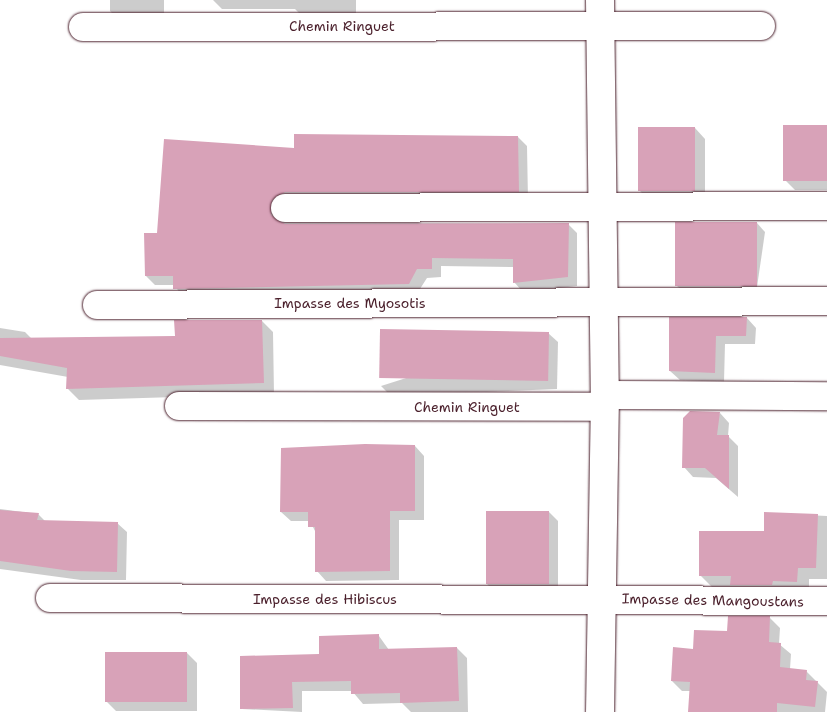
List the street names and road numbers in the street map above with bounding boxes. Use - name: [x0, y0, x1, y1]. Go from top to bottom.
- street label: Chemin Ringuet: [289, 18, 395, 34]
- street label: Impasse des Myosotis: [274, 295, 426, 311]
- street label: Chemin Ringuet: [414, 399, 520, 415]
- street label: Impasse des Mangoustans: [622, 590, 804, 610]
- street label: Impasse des Hibiscus: [253, 591, 397, 607]

